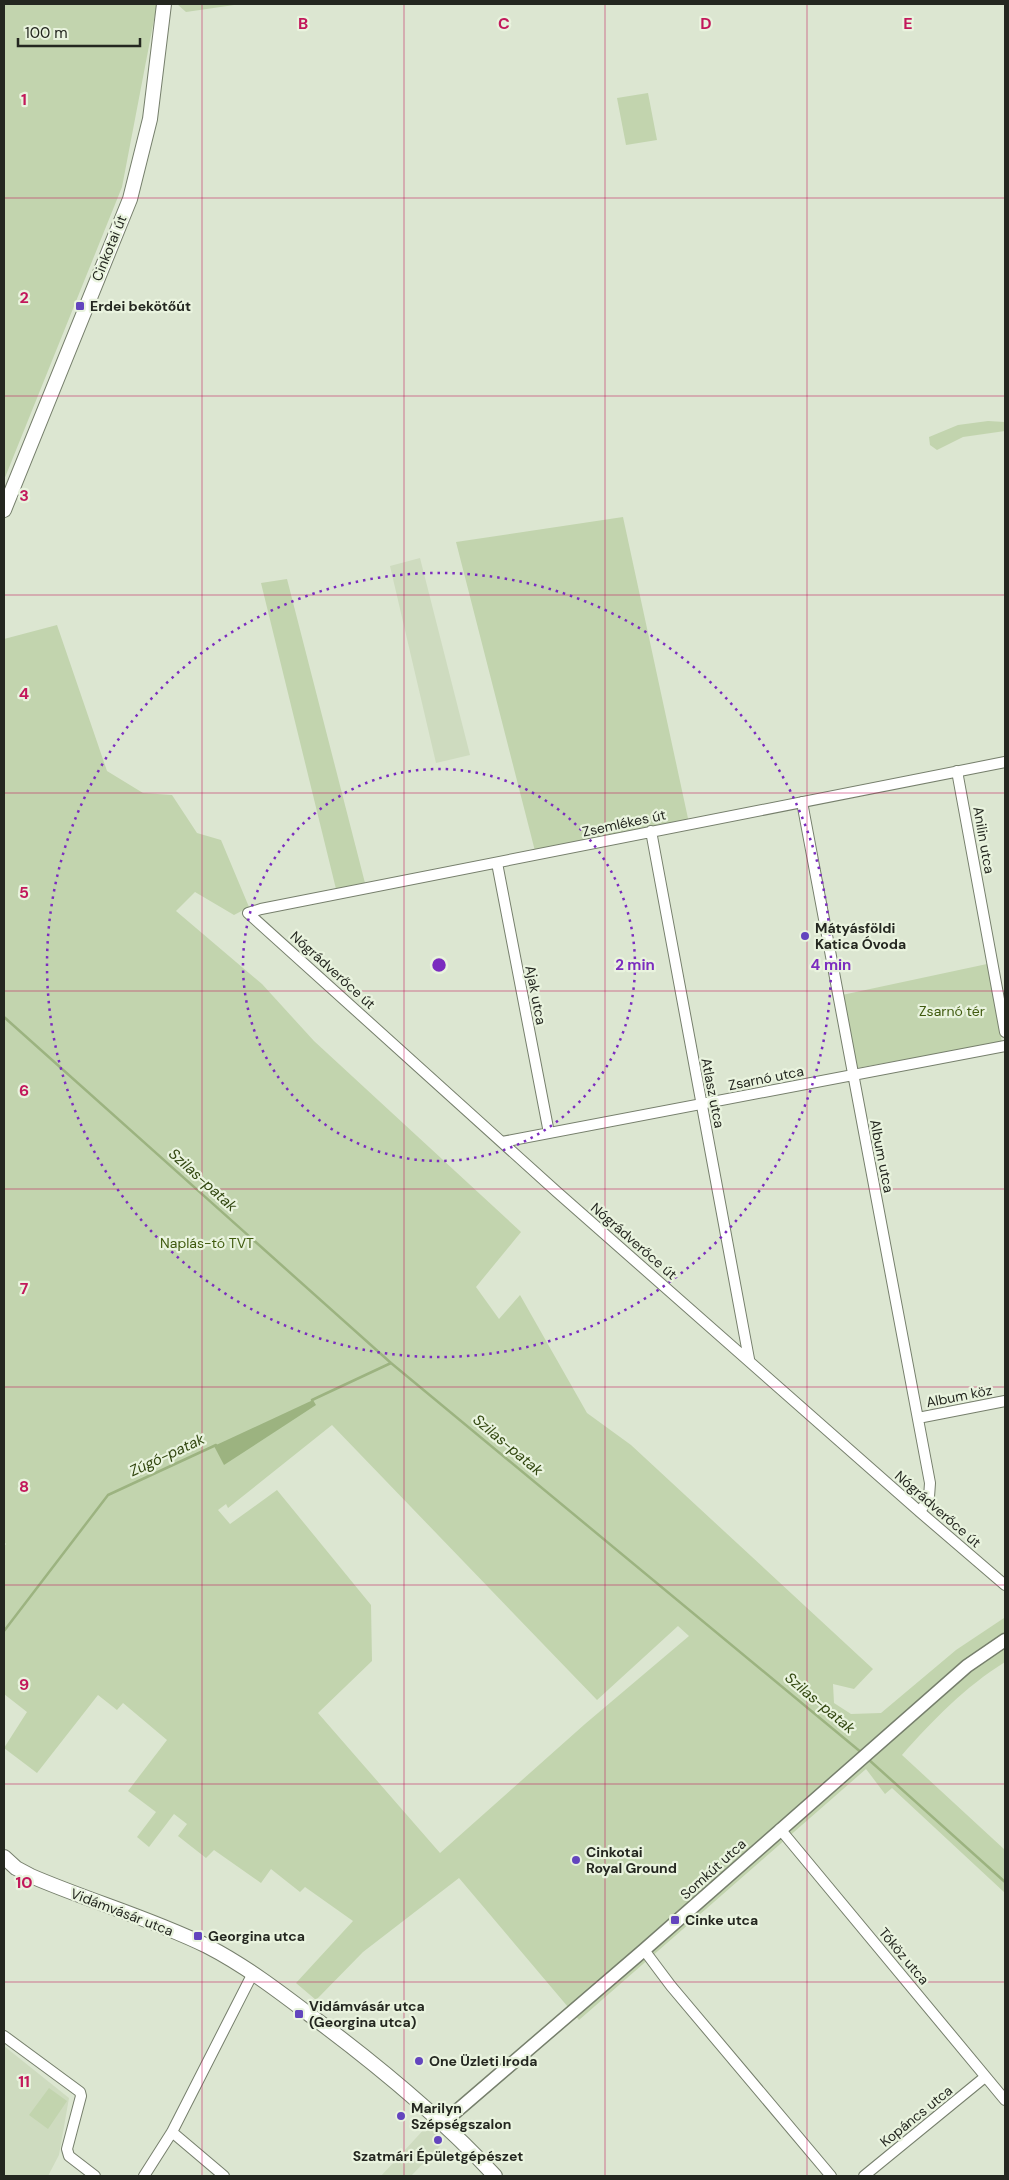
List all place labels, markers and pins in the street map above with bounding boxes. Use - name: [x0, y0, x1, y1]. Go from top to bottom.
- place label: Erdei bekötőút: [90, 297, 191, 315]
- marker: Erdei bekötőút: [74, 300, 86, 312]
- place label: Mátyásföldi Katica Óvoda: [815, 919, 906, 953]
- marker: Mátyásföldi Katica Óvoda: [799, 930, 811, 942]
- centre of rings: [430, 956, 448, 974]
- place label: Cinkotai Royal Ground: [586, 1843, 677, 1877]
- marker: Cinkotai Royal Ground: [570, 1854, 582, 1866]
- place label: Cinke utca: [685, 1911, 758, 1929]
- marker: Cinke utca: [669, 1914, 681, 1926]
- place label: Georgina utca: [208, 1927, 305, 1945]
- marker: Georgina utca: [192, 1930, 204, 1942]
- place label: Vidámvásár utca (Georgina utca): [309, 1997, 425, 2031]
- marker: Vidámvásár utca (Georgina utca): [293, 2008, 305, 2020]
- place label: One Üzleti Iroda: [429, 2052, 537, 2070]
- marker: One Üzleti Iroda: [413, 2055, 425, 2067]
- place label: Marilyn Szépségszalon: [411, 2099, 511, 2133]
- marker: Marilyn Szépségszalon: [395, 2110, 407, 2122]
- marker: Szatmári Épületgépészet: [432, 2134, 444, 2146]
- place label: Szatmári Épületgépészet: [353, 2147, 523, 2165]

